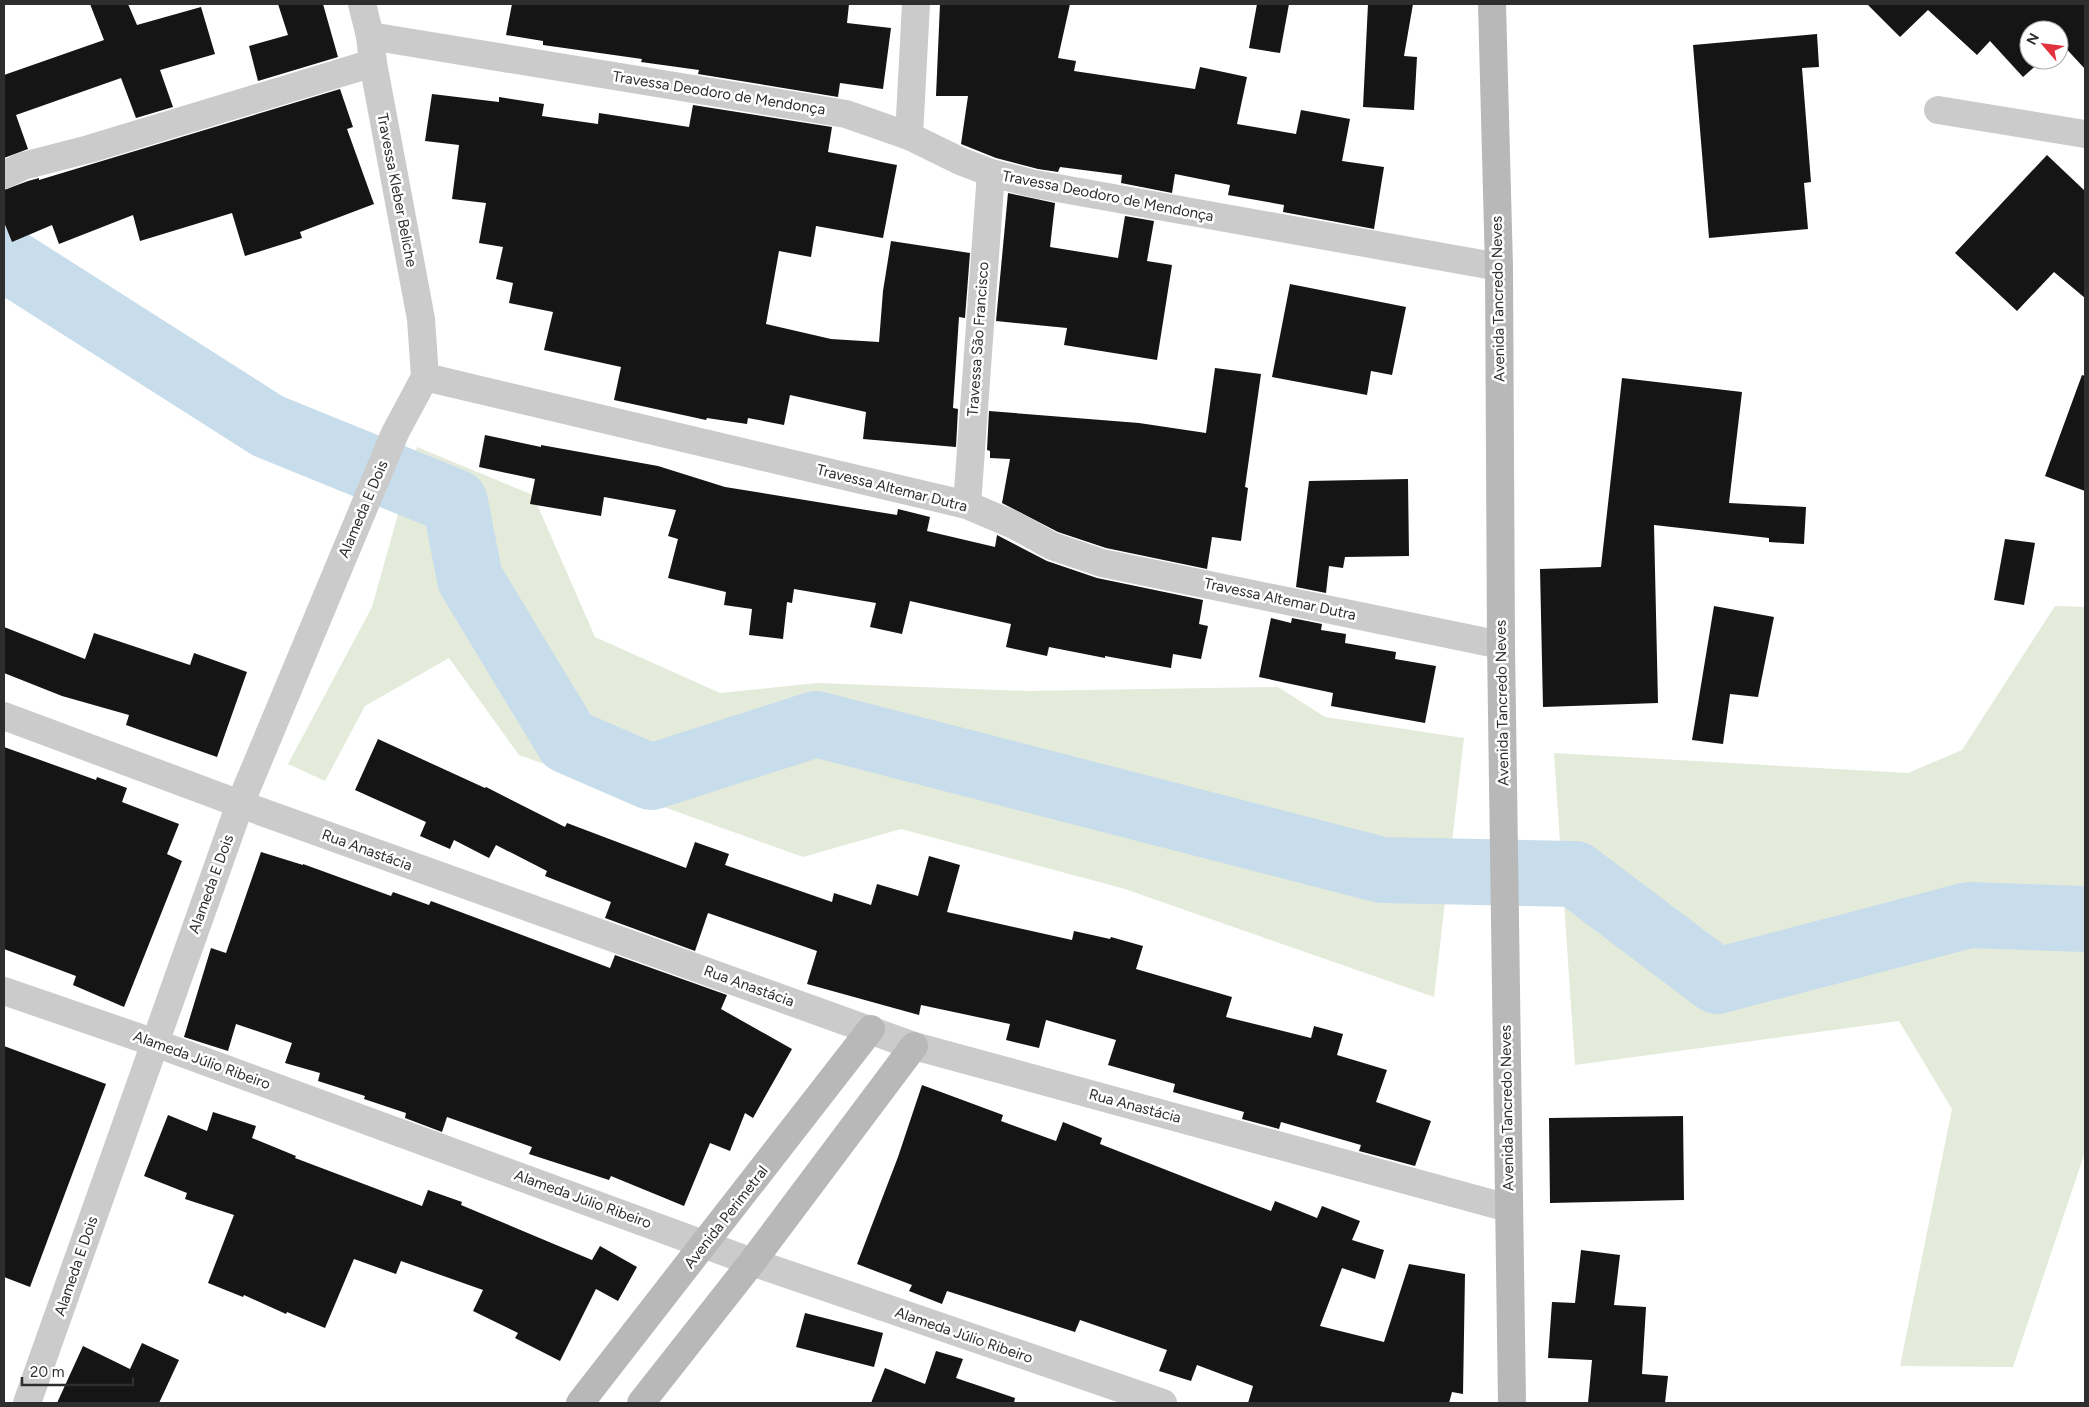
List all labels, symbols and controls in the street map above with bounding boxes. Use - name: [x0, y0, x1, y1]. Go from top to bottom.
- north arrow: [2019, 20, 2069, 70]
- text: N: [2023, 30, 2043, 48]
- street label: Travessa Deodoro de Mendonça: [611, 67, 827, 119]
- street label: Travessa Kleber Beliche: [373, 111, 421, 269]
- street label: Travessa Deodoro de Mendonça: [1001, 167, 1215, 225]
- street label: Avenida Tancredo Neves: [1488, 216, 1508, 382]
- street label: Travessa São Francisco: [964, 261, 992, 417]
- street label: Alameda E Dois: [334, 457, 392, 561]
- street label: Travessa Altemar Dutra: [815, 461, 969, 515]
- street label: Travessa Altemar Dutra: [1202, 574, 1358, 624]
- street label: Avenida Tancredo Neves: [1492, 620, 1512, 786]
- street label: Rua Anastácia: [319, 825, 415, 875]
- street label: Alameda E Dois: [185, 832, 237, 936]
- street label: Rua Anastácia: [701, 961, 797, 1011]
- street label: Avenida Tancredo Neves: [1497, 1025, 1517, 1191]
- street label: Alameda Júlio Ribeiro: [131, 1027, 273, 1093]
- street label: Rua Anastácia: [1087, 1085, 1183, 1127]
- street label: Avenida Perimetral: [680, 1162, 772, 1272]
- street label: Alameda Júlio Ribeiro: [512, 1166, 654, 1232]
- street label: Alameda E Dois: [51, 1214, 101, 1318]
- street label: Alameda Júlio Ribeiro: [893, 1303, 1036, 1367]
- scale bar: [22, 1354, 134, 1386]
- text: 20 m: [30, 1363, 64, 1381]

